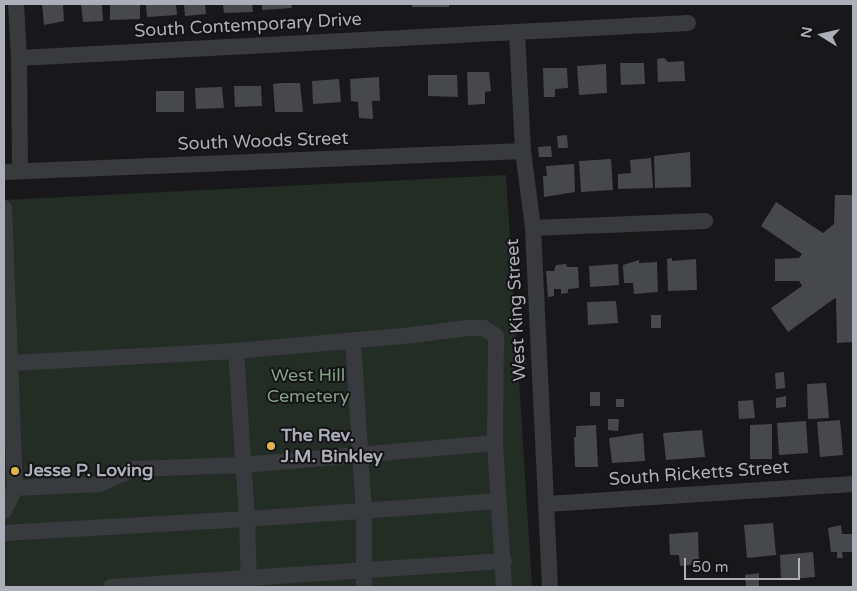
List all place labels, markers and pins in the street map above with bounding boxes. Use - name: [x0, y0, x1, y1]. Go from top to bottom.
- place label: The Rev. J.M. Binkley: [281, 425, 383, 468]
- marker: The Rev. J.M. Binkley: [265, 440, 277, 452]
- place label: Jesse P. Loving: [25, 460, 153, 482]
- marker: Jesse P. Loving: [9, 465, 21, 477]

